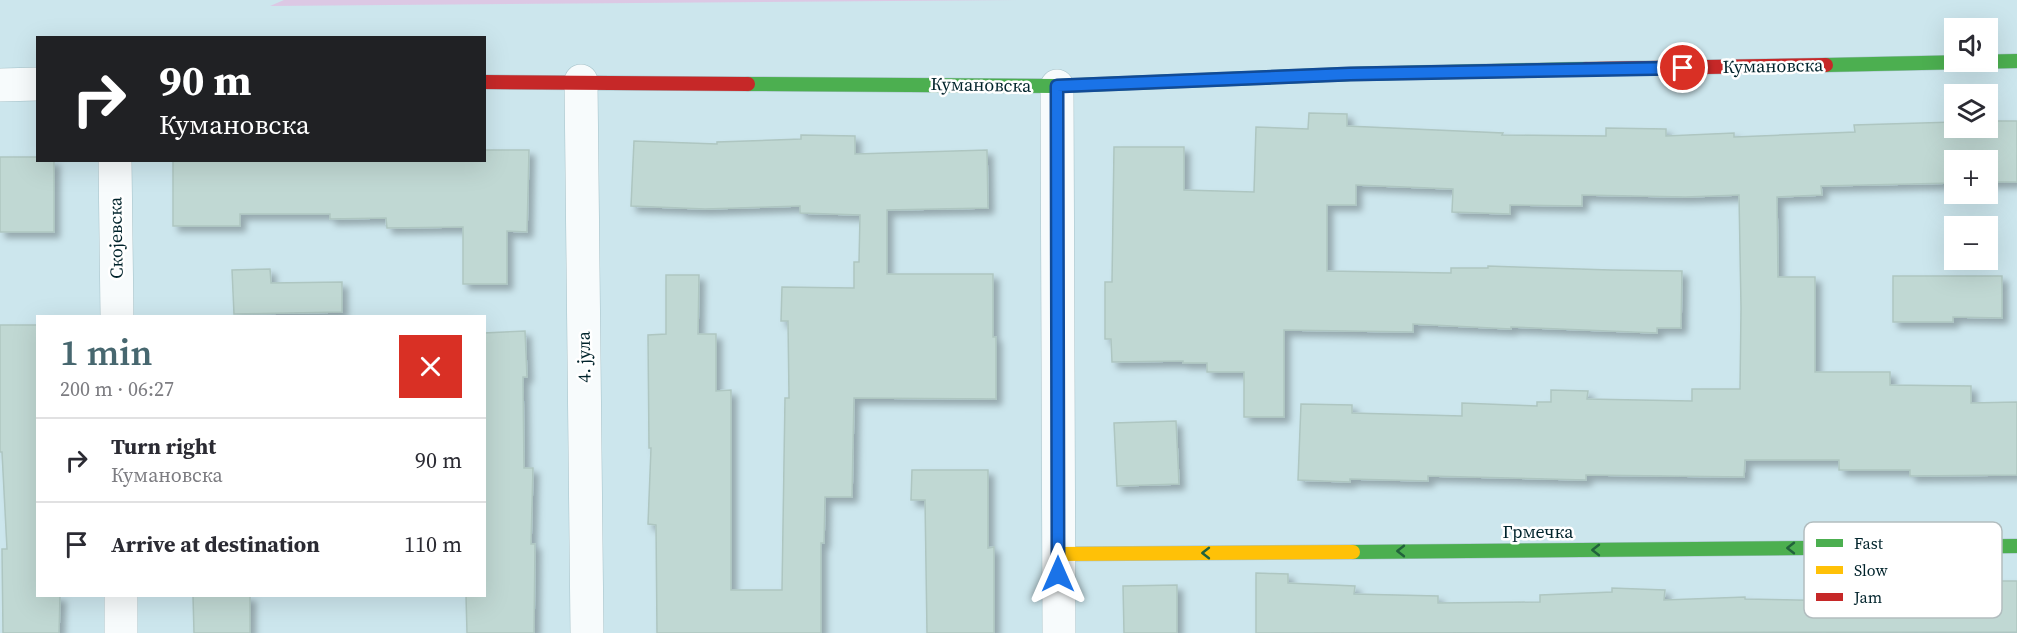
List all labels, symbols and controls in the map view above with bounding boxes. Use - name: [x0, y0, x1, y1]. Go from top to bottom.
- map controls: [1944, 18, 1998, 270]
- button: sound: [1944, 18, 1998, 72]
- pin: [1657, 42, 1708, 93]
- text: 90 m: [159, 51, 252, 109]
- icon: arrive: [1666, 51, 1699, 84]
- street label: Кумановска: [1722, 52, 1824, 79]
- icon: right: [60, 60, 138, 138]
- street label: Кумановска: [931, 71, 1032, 98]
- button: layers: [1944, 84, 1998, 138]
- text: Кумановска: [159, 106, 310, 143]
- button: +: [1944, 150, 1998, 204]
- street label: Скојевска: [102, 196, 129, 279]
- button: −: [1944, 216, 1998, 270]
- text: 1 min: [60, 328, 152, 377]
- street label: 4. јула: [571, 330, 596, 383]
- button: close: [399, 335, 462, 398]
- text: 200 m · 06:27: [60, 375, 174, 403]
- text: Turn right: [111, 431, 216, 461]
- icon: right: [60, 444, 93, 477]
- text: 90 m: [415, 445, 462, 475]
- text: Кумановска: [111, 461, 223, 489]
- street label: Грмечка: [1503, 519, 1574, 544]
- legend: [1804, 522, 2002, 618]
- icon: arrive: [60, 528, 93, 561]
- text: Arrive at destination: [111, 529, 320, 559]
- text: 110 m: [404, 529, 462, 559]
- text: Fast: [1854, 532, 1884, 554]
- position arrow: [1026, 542, 1090, 606]
- one-way arrow: [1786, 542, 1795, 554]
- one-way arrow: [1591, 544, 1600, 556]
- one-way arrow: [1396, 545, 1405, 558]
- one-way arrow: [1201, 547, 1210, 559]
- text: Slow: [1854, 559, 1889, 581]
- text: Jam: [1853, 586, 1882, 608]

